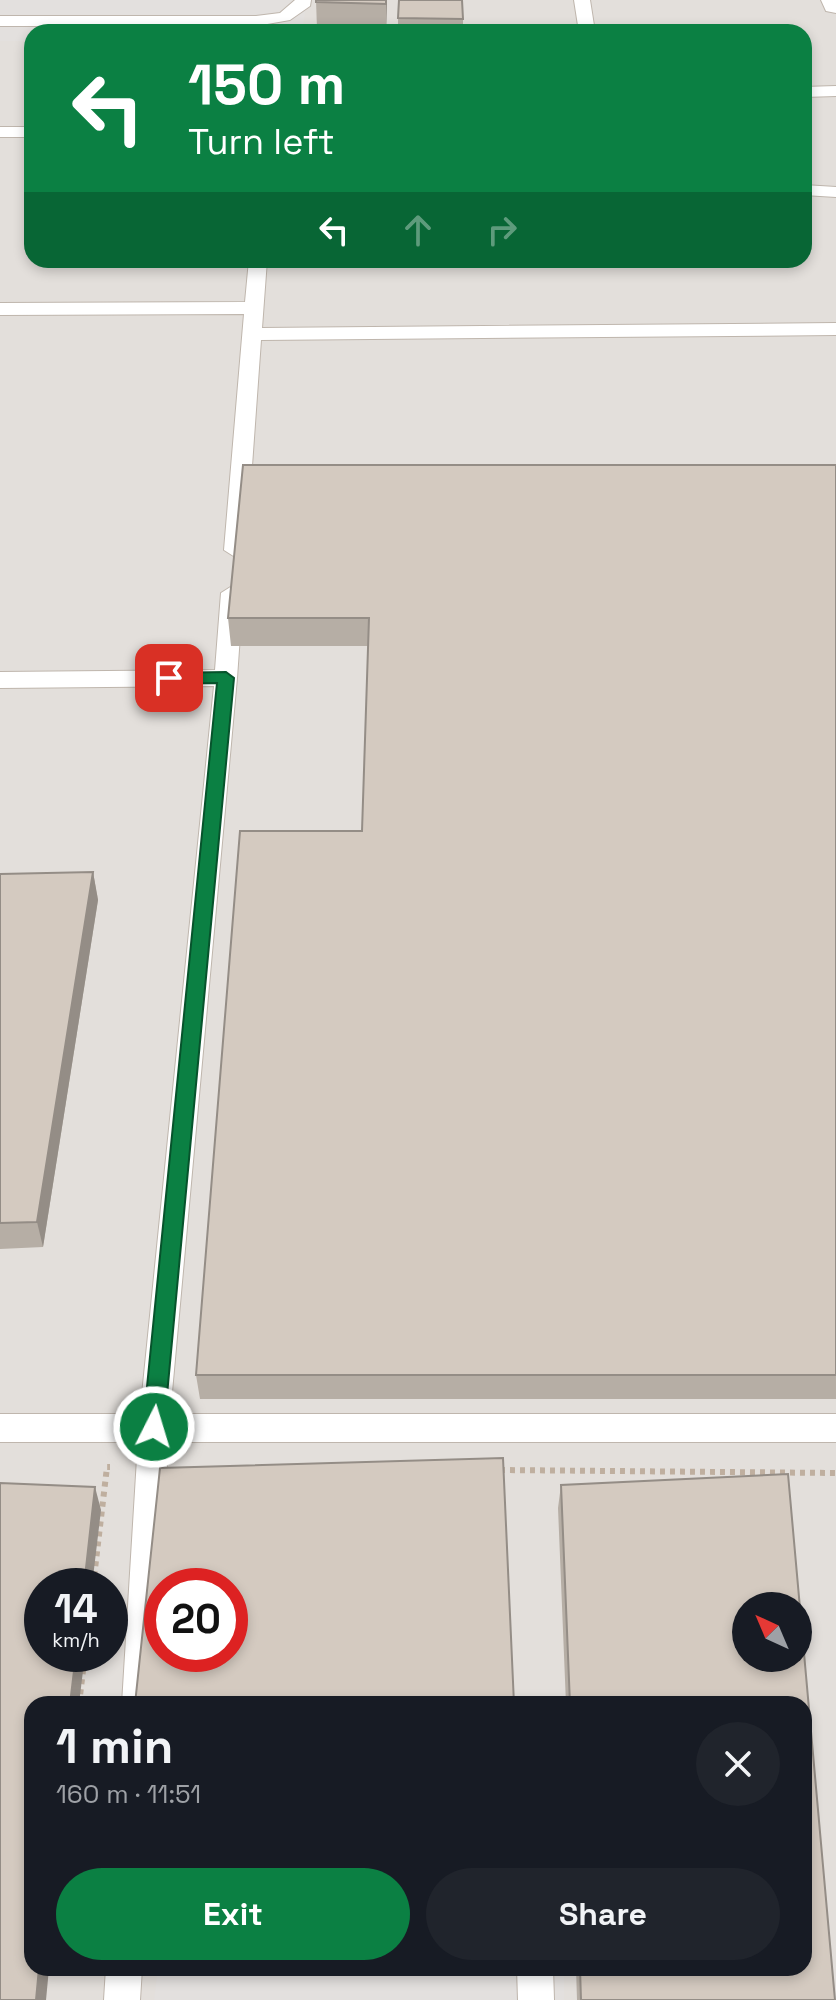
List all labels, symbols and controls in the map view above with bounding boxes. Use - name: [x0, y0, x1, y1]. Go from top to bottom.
- text: 150 m: [188, 49, 345, 120]
- icon: left: [56, 56, 160, 160]
- text: Turn left: [188, 119, 335, 165]
- icon: left: [312, 208, 356, 252]
- icon: ahead: [396, 208, 440, 252]
- icon: right: [480, 208, 524, 252]
- pin: [135, 644, 203, 712]
- icon: arrive: [147, 656, 191, 700]
- position arrow: [112, 1385, 196, 1469]
- speed limit sign: 20: [144, 1568, 248, 1672]
- text: 14: [54, 1584, 98, 1635]
- north arrow: [732, 1592, 812, 1672]
- map controls: [732, 1592, 812, 1672]
- text: km/h: [52, 1627, 100, 1653]
- text: 1 min: [56, 1716, 173, 1777]
- button: close: [696, 1722, 780, 1806]
- text: 160 m · 11:51: [56, 1777, 201, 1811]
- button: Exit: [56, 1868, 410, 1960]
- button: Share: [426, 1868, 780, 1960]

